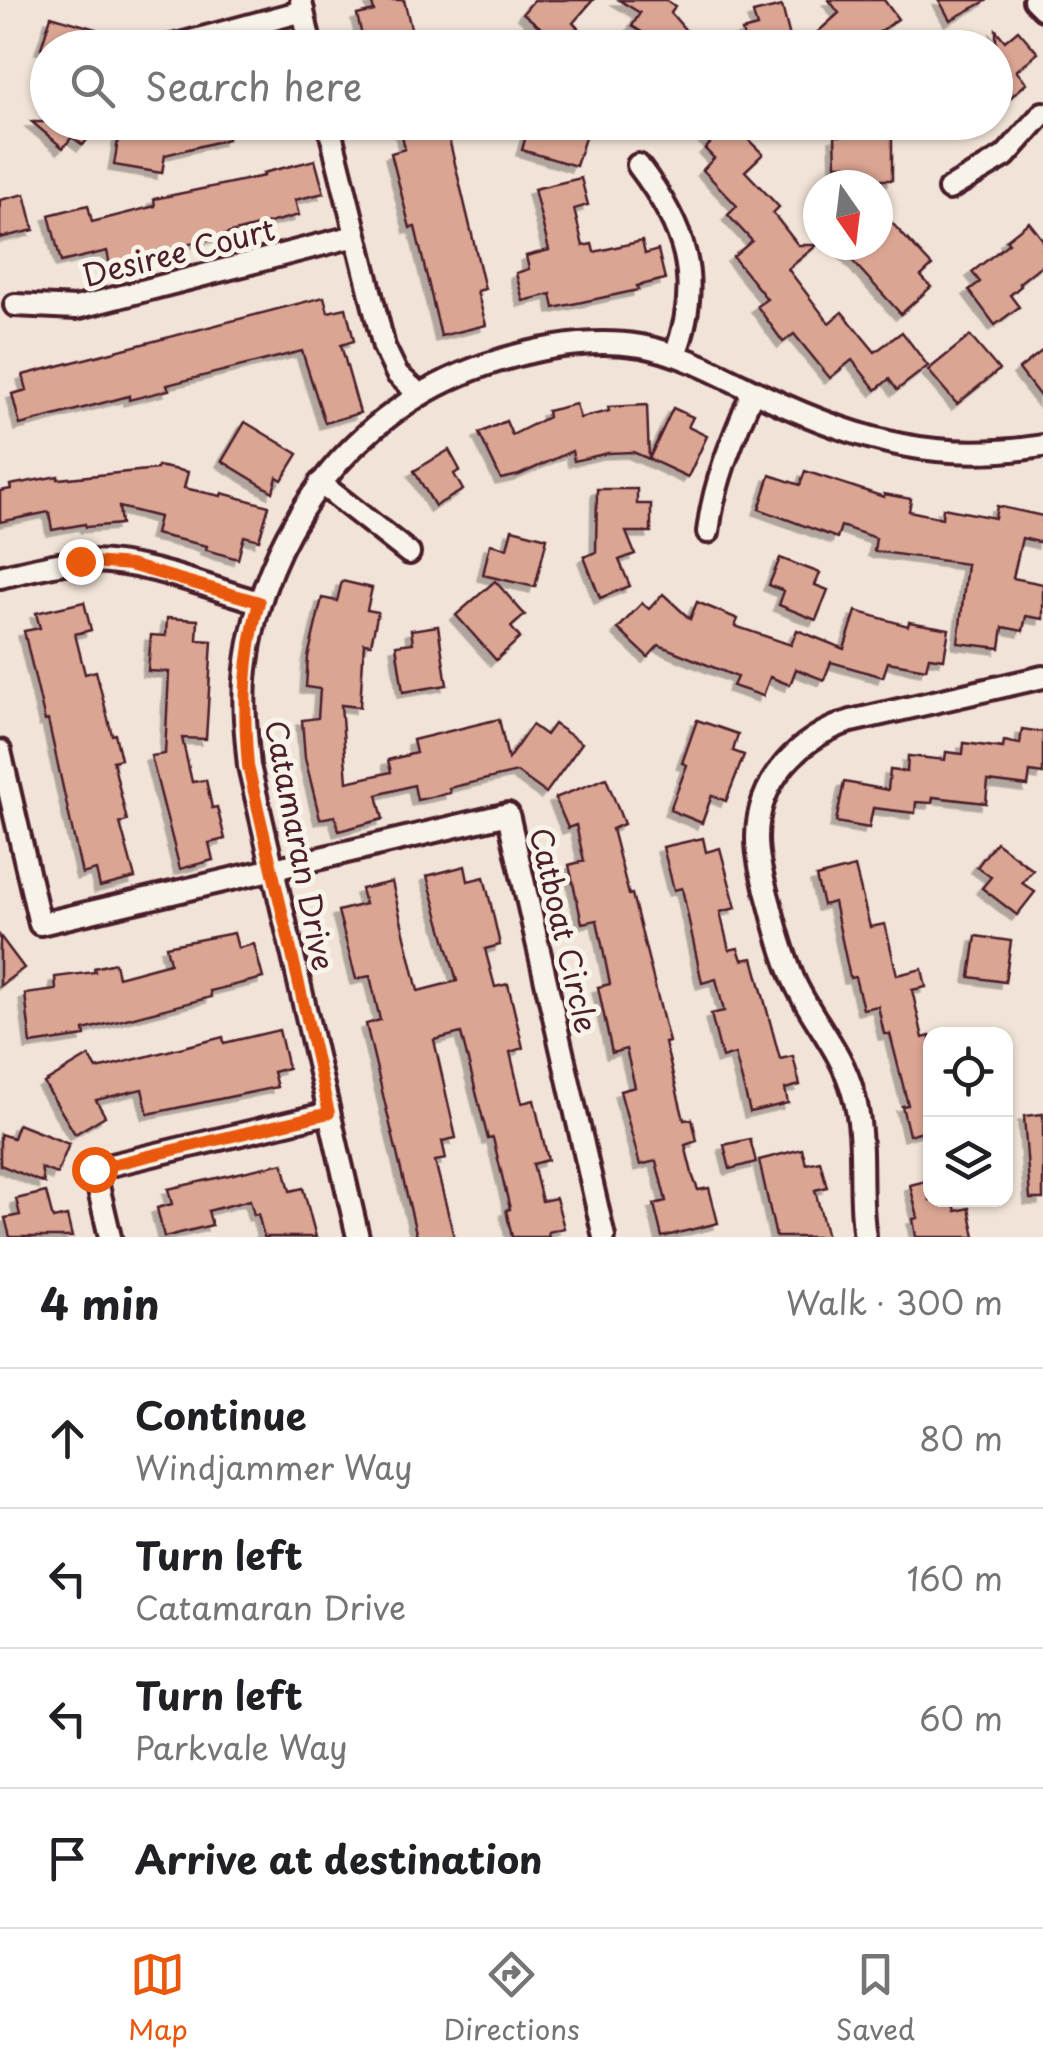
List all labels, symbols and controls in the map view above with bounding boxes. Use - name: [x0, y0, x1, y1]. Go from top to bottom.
- search box: [30, 30, 1013, 140]
- text: Search here: [145, 57, 362, 114]
- icon: search: [65, 58, 120, 113]
- north arrow: [803, 170, 893, 260]
- street label: Desiree Court: [77, 205, 279, 297]
- route end: [58, 539, 104, 585]
- street label: Catamaran Drive: [255, 716, 347, 974]
- street label: Catboat Circle: [519, 823, 611, 1037]
- map controls: [923, 1027, 1013, 1207]
- button: locate: [923, 1027, 1013, 1117]
- button: layers: [923, 1117, 1013, 1207]
- route start: [72, 1147, 118, 1193]
- text: 4 min: [40, 1271, 160, 1334]
- text: Walk · 300 m: [786, 1278, 1003, 1326]
- text: Continue: [135, 1386, 306, 1443]
- icon: ahead: [40, 1411, 95, 1466]
- text: 80 m: [919, 1414, 1003, 1462]
- text: Windjammer Way: [135, 1443, 413, 1491]
- text: Turn left: [135, 1526, 303, 1583]
- icon: left: [40, 1551, 95, 1606]
- text: 160 m: [907, 1554, 1003, 1602]
- text: Catamaran Drive: [135, 1583, 406, 1631]
- text: Turn left: [135, 1666, 303, 1723]
- icon: left: [40, 1691, 95, 1746]
- text: 60 m: [919, 1694, 1003, 1742]
- text: Parkvale Way: [135, 1723, 348, 1771]
- text: Arrive at destination: [135, 1830, 543, 1887]
- icon: arrive: [40, 1831, 95, 1886]
- tab: Map: [128, 1947, 188, 2050]
- tab: Directions: [444, 1947, 580, 2050]
- tab: Saved: [836, 1947, 915, 2050]

